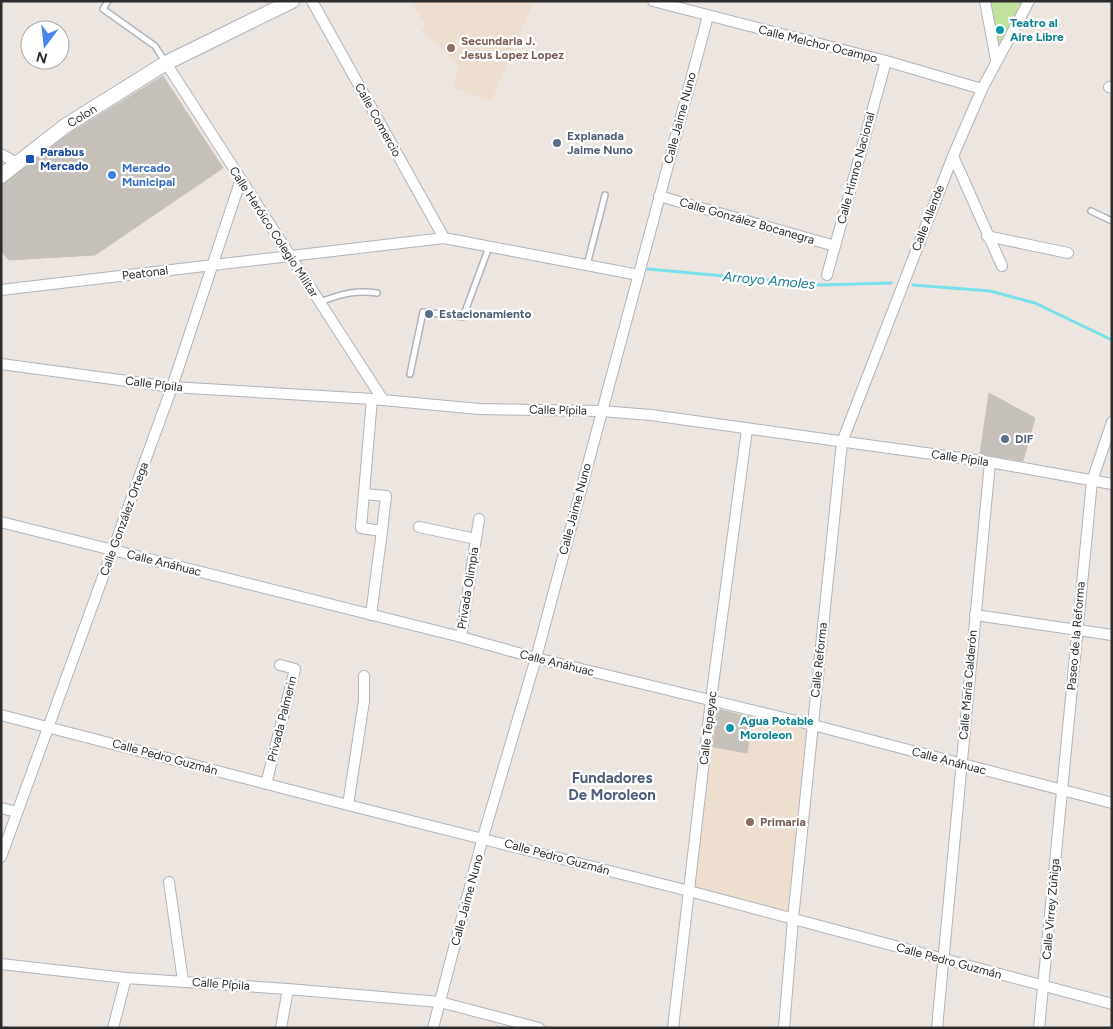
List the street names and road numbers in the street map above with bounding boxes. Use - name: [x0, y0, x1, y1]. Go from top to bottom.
- street label: Calle Melchor Ocampo: [757, 22, 879, 66]
- street label: Calle Jaime Nuno: [661, 71, 699, 165]
- street label: Calle Comercio: [352, 81, 404, 159]
- street label: Colon: [65, 101, 99, 130]
- street label: Calle Himno Nacional: [834, 111, 878, 225]
- street label: Calle Heróico Colegio Militar: [226, 164, 322, 300]
- street label: Calle Allende: [909, 182, 947, 253]
- street label: Calle González Bocanegra: [678, 195, 816, 247]
- street label: Peatonal: [121, 263, 169, 283]
- street label: Calle Pípila: [124, 374, 184, 394]
- street label: Calle Pípila: [529, 402, 587, 418]
- street label: Calle Pípila: [930, 447, 990, 469]
- street label: Calle González Ortega: [97, 460, 151, 578]
- street label: Calle Jaime Nuno: [556, 462, 594, 556]
- street label: Privada Olimpia: [455, 546, 481, 630]
- street label: Calle Anáhuac: [125, 547, 203, 579]
- street label: Paseo de la Reforma: [1064, 581, 1088, 691]
- street label: Calle Reforma: [808, 622, 830, 698]
- street label: Calle María Calderón: [956, 629, 980, 741]
- street label: Calle Anáhuac: [518, 647, 596, 679]
- street label: Privada Palmerin: [265, 674, 300, 763]
- street label: Calle Tepeyac: [697, 690, 720, 766]
- street label: Calle Pedro Guzmán: [111, 736, 220, 778]
- street label: Calle Anáhuac: [910, 744, 988, 778]
- street label: Calle Pedro Guzmán: [503, 836, 612, 878]
- street label: Calle Jaime Nuno: [448, 853, 486, 947]
- street label: Calle Virrey Zúñiga: [1040, 858, 1062, 960]
- street label: Calle Pedro Guzmán: [895, 940, 1004, 982]
- street label: Calle Pípila: [192, 975, 250, 993]

